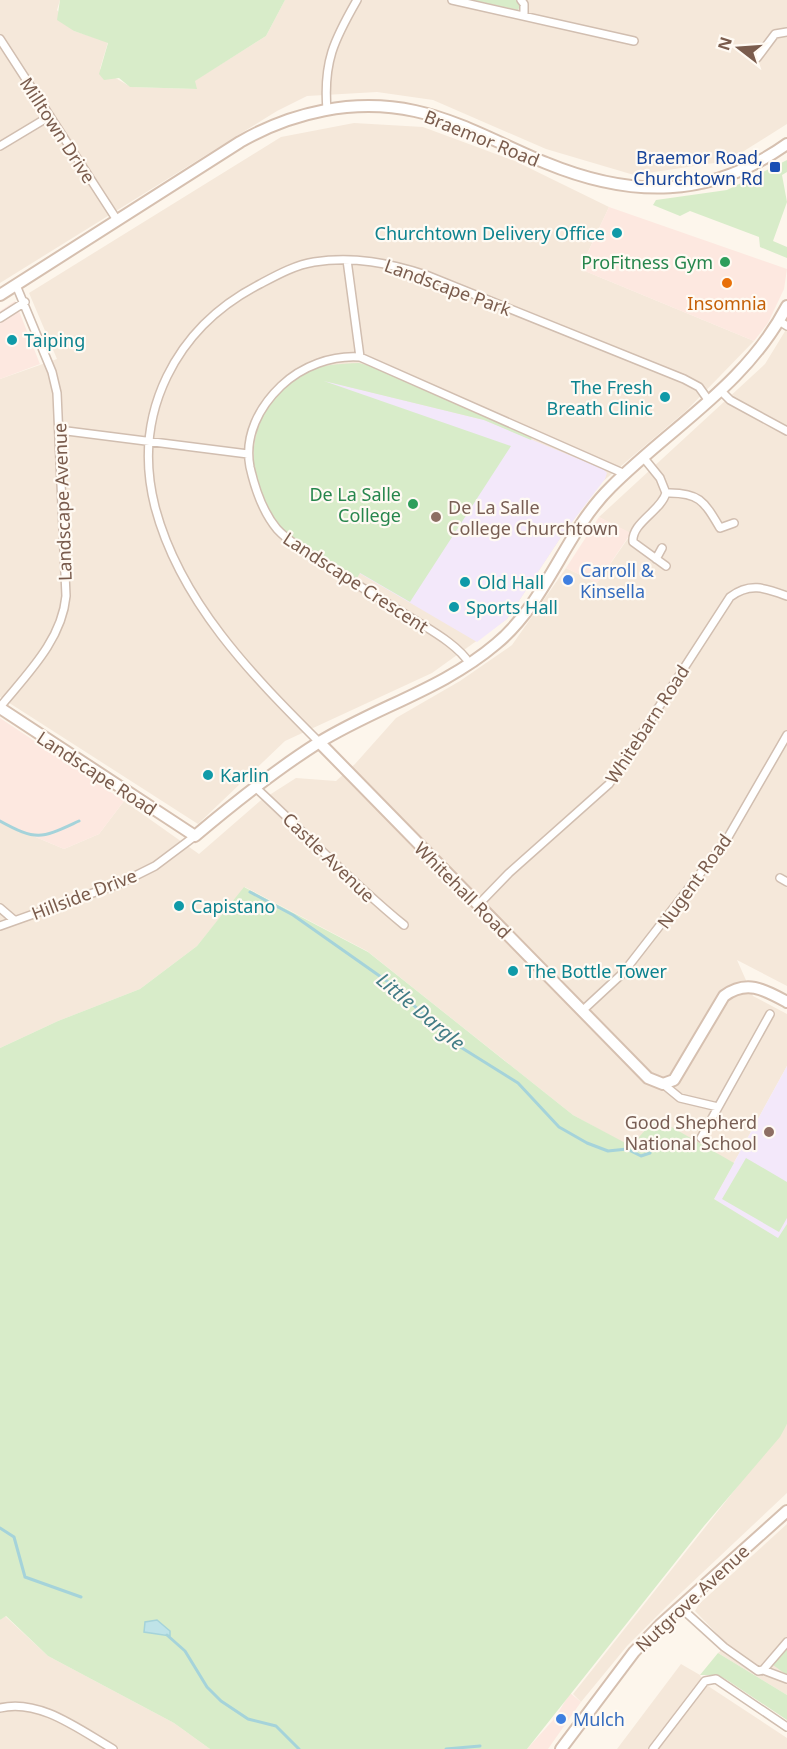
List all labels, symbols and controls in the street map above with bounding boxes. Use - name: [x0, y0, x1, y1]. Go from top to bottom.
- north arrow: [709, 18, 769, 78]
- text: N: [712, 34, 737, 53]
- street label: Milltown Drive: [15, 72, 101, 188]
- street label: Braemor Road: [421, 104, 543, 172]
- place label: Braemor Road, Churchtown Rd: [633, 145, 763, 190]
- marker: Braemor Road, Churchtown Rd: [768, 160, 782, 174]
- place label: Churchtown Delivery Office: [375, 221, 605, 245]
- marker: Churchtown Delivery Office: [610, 226, 624, 240]
- place label: ProFitness Gym: [581, 250, 713, 274]
- street label: Landscape Park: [381, 253, 515, 321]
- marker: ProFitness Gym: [718, 255, 732, 269]
- marker: Insomnia: [720, 276, 734, 290]
- place label: Insomnia: [687, 291, 767, 315]
- place label: Taiping: [24, 328, 85, 352]
- marker: Taiping: [5, 333, 19, 347]
- place label: The Fresh Breath Clinic: [547, 375, 653, 420]
- marker: The Fresh Breath Clinic: [658, 390, 672, 404]
- street label: Landscape Avenue: [47, 423, 77, 581]
- place label: De La Salle College: [309, 482, 401, 527]
- place label: De La Salle College Churchtown: [448, 495, 618, 540]
- marker: De La Salle College: [406, 497, 420, 511]
- marker: De La Salle College Churchtown: [429, 510, 443, 524]
- street label: Landscape Crescent: [279, 526, 434, 638]
- place label: Carroll & Kinsella: [580, 558, 655, 603]
- place label: Old Hall: [477, 570, 544, 594]
- marker: Carroll & Kinsella: [561, 573, 575, 587]
- marker: Old Hall: [458, 575, 472, 589]
- place label: Sports Hall: [466, 595, 558, 619]
- marker: Sports Hall: [447, 600, 461, 614]
- street label: Whitebarn Road: [600, 660, 694, 788]
- street label: Landscape Road: [32, 725, 162, 821]
- place label: Karlin: [220, 763, 269, 787]
- marker: Karlin: [201, 768, 215, 782]
- street label: Castle Avenue: [278, 807, 380, 907]
- street label: Nugent Road: [651, 829, 737, 933]
- street label: Whitehall Road: [409, 836, 517, 944]
- street label: Hillside Drive: [28, 863, 140, 925]
- place label: Capistano: [191, 894, 275, 918]
- marker: Capistano: [172, 899, 186, 913]
- place label: The Bottle Tower: [525, 959, 668, 983]
- marker: The Bottle Tower: [506, 964, 520, 978]
- water label: Little Dargle: [371, 966, 471, 1056]
- place label: Good Shepherd National School: [625, 1110, 757, 1155]
- marker: Good Shepherd National School: [762, 1125, 776, 1139]
- street label: Nutgrove Avenue: [630, 1539, 754, 1657]
- place label: Mulch: [573, 1707, 625, 1731]
- marker: Mulch: [554, 1712, 568, 1726]

